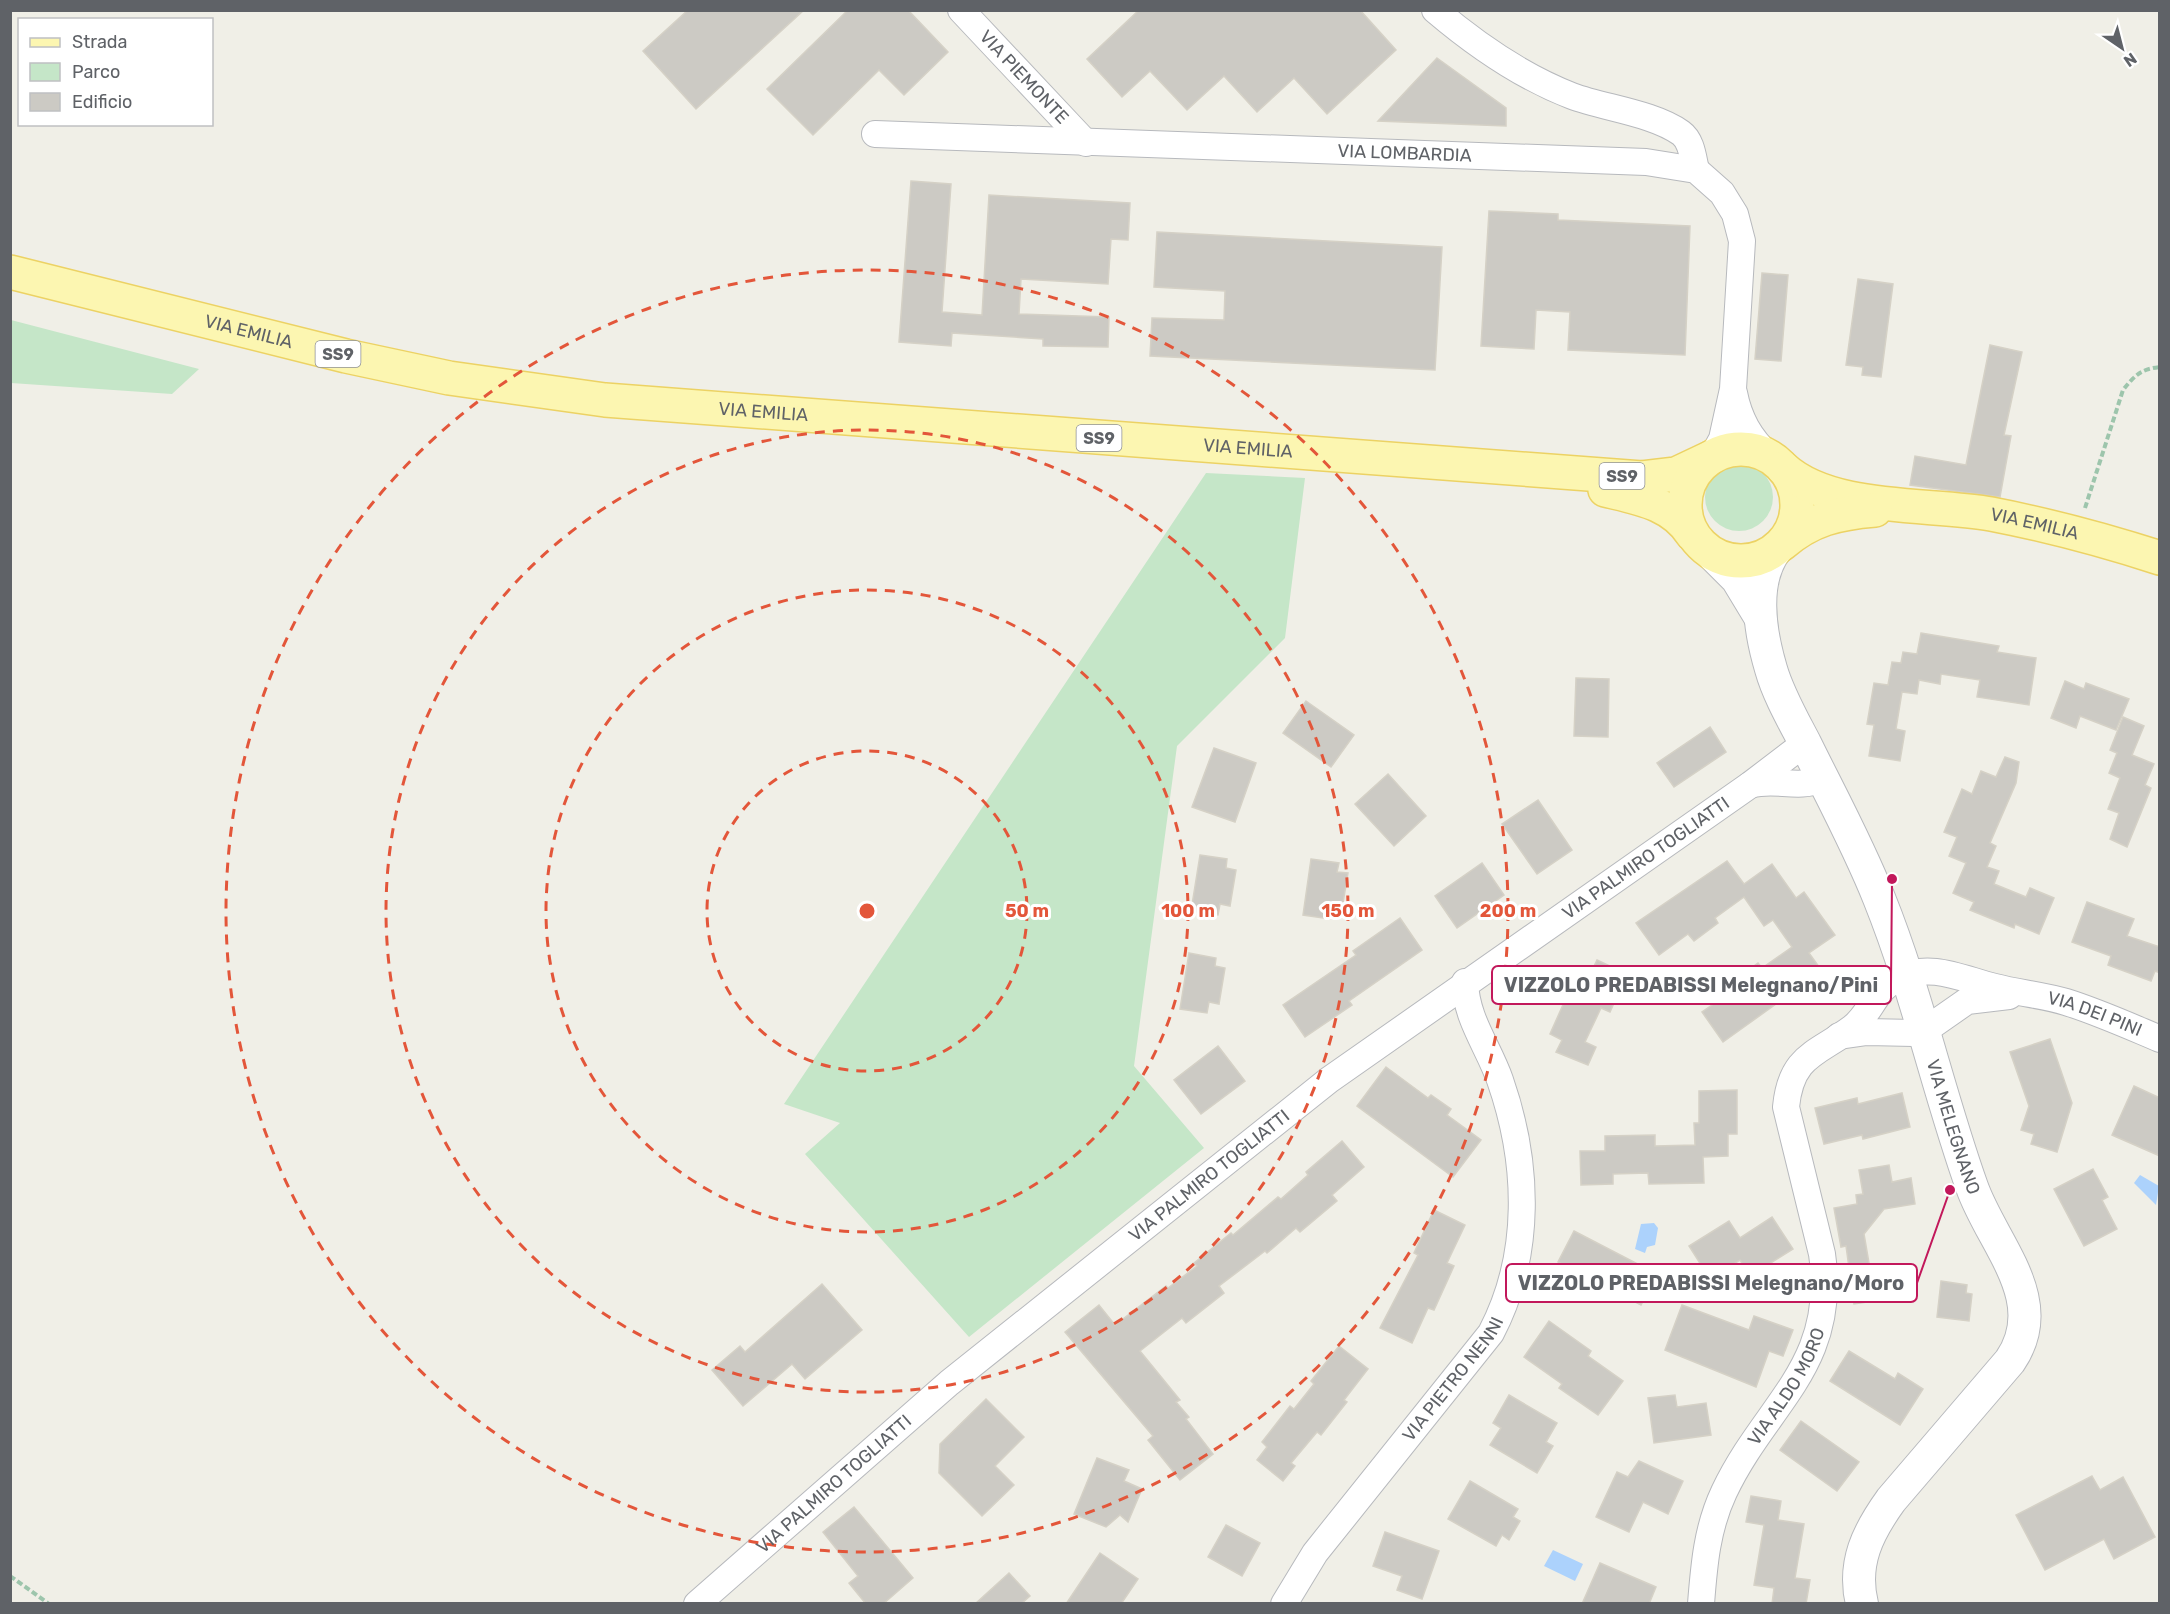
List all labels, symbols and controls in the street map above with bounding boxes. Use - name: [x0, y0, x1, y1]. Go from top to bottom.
- legend: [18, 18, 213, 126]
- north arrow: [2092, 18, 2152, 78]
- street label: VIA PIEMONTE: [975, 26, 1073, 128]
- text: Strada: [72, 31, 128, 53]
- text: N: [2120, 49, 2140, 71]
- text: Parco: [72, 61, 120, 83]
- text: Edificio: [72, 91, 132, 113]
- street label: VIA LOMBARDIA: [1337, 140, 1472, 167]
- street label: VIA EMILIA: [202, 310, 295, 353]
- road number: SS9: [316, 341, 360, 367]
- street label: VIA EMILIA: [718, 398, 809, 426]
- road number: SS9: [1076, 425, 1122, 451]
- street label: VIA EMILIA: [1202, 434, 1294, 463]
- road number: SS9: [1600, 463, 1644, 489]
- street label: VIA EMILIA: [1989, 503, 2081, 545]
- street label: VIA PALMIRO TOGLIATTI: [1558, 792, 1734, 924]
- text: 50 m: [1005, 900, 1049, 922]
- text: 100 m: [1161, 900, 1215, 922]
- text: 150 m: [1321, 900, 1375, 922]
- text: 200 m: [1480, 900, 1536, 922]
- centre of rings: [857, 901, 877, 921]
- callout: VIZZOLO PREDABISSI Melegnano/Pini: [1492, 966, 1891, 1004]
- text: VIZZOLO PREDABISSI Melegnano/Pini: [1504, 973, 1878, 997]
- street label: VIA DEI PINI: [2045, 987, 2146, 1041]
- street label: VIA MELEGNANO: [1922, 1057, 1985, 1197]
- street label: VIA PALMIRO TOGLIATTI: [1125, 1105, 1294, 1246]
- callout: VIZZOLO PREDABISSI Melegnano/Moro: [1506, 1264, 1917, 1302]
- text: VIZZOLO PREDABISSI Melegnano/Moro: [1518, 1271, 1904, 1295]
- street label: VIA PIETRO NENNI: [1398, 1313, 1508, 1446]
- street label: VIA ALDO MORO: [1743, 1325, 1829, 1450]
- street label: VIA PALMIRO TOGLIATTI: [752, 1410, 916, 1558]

